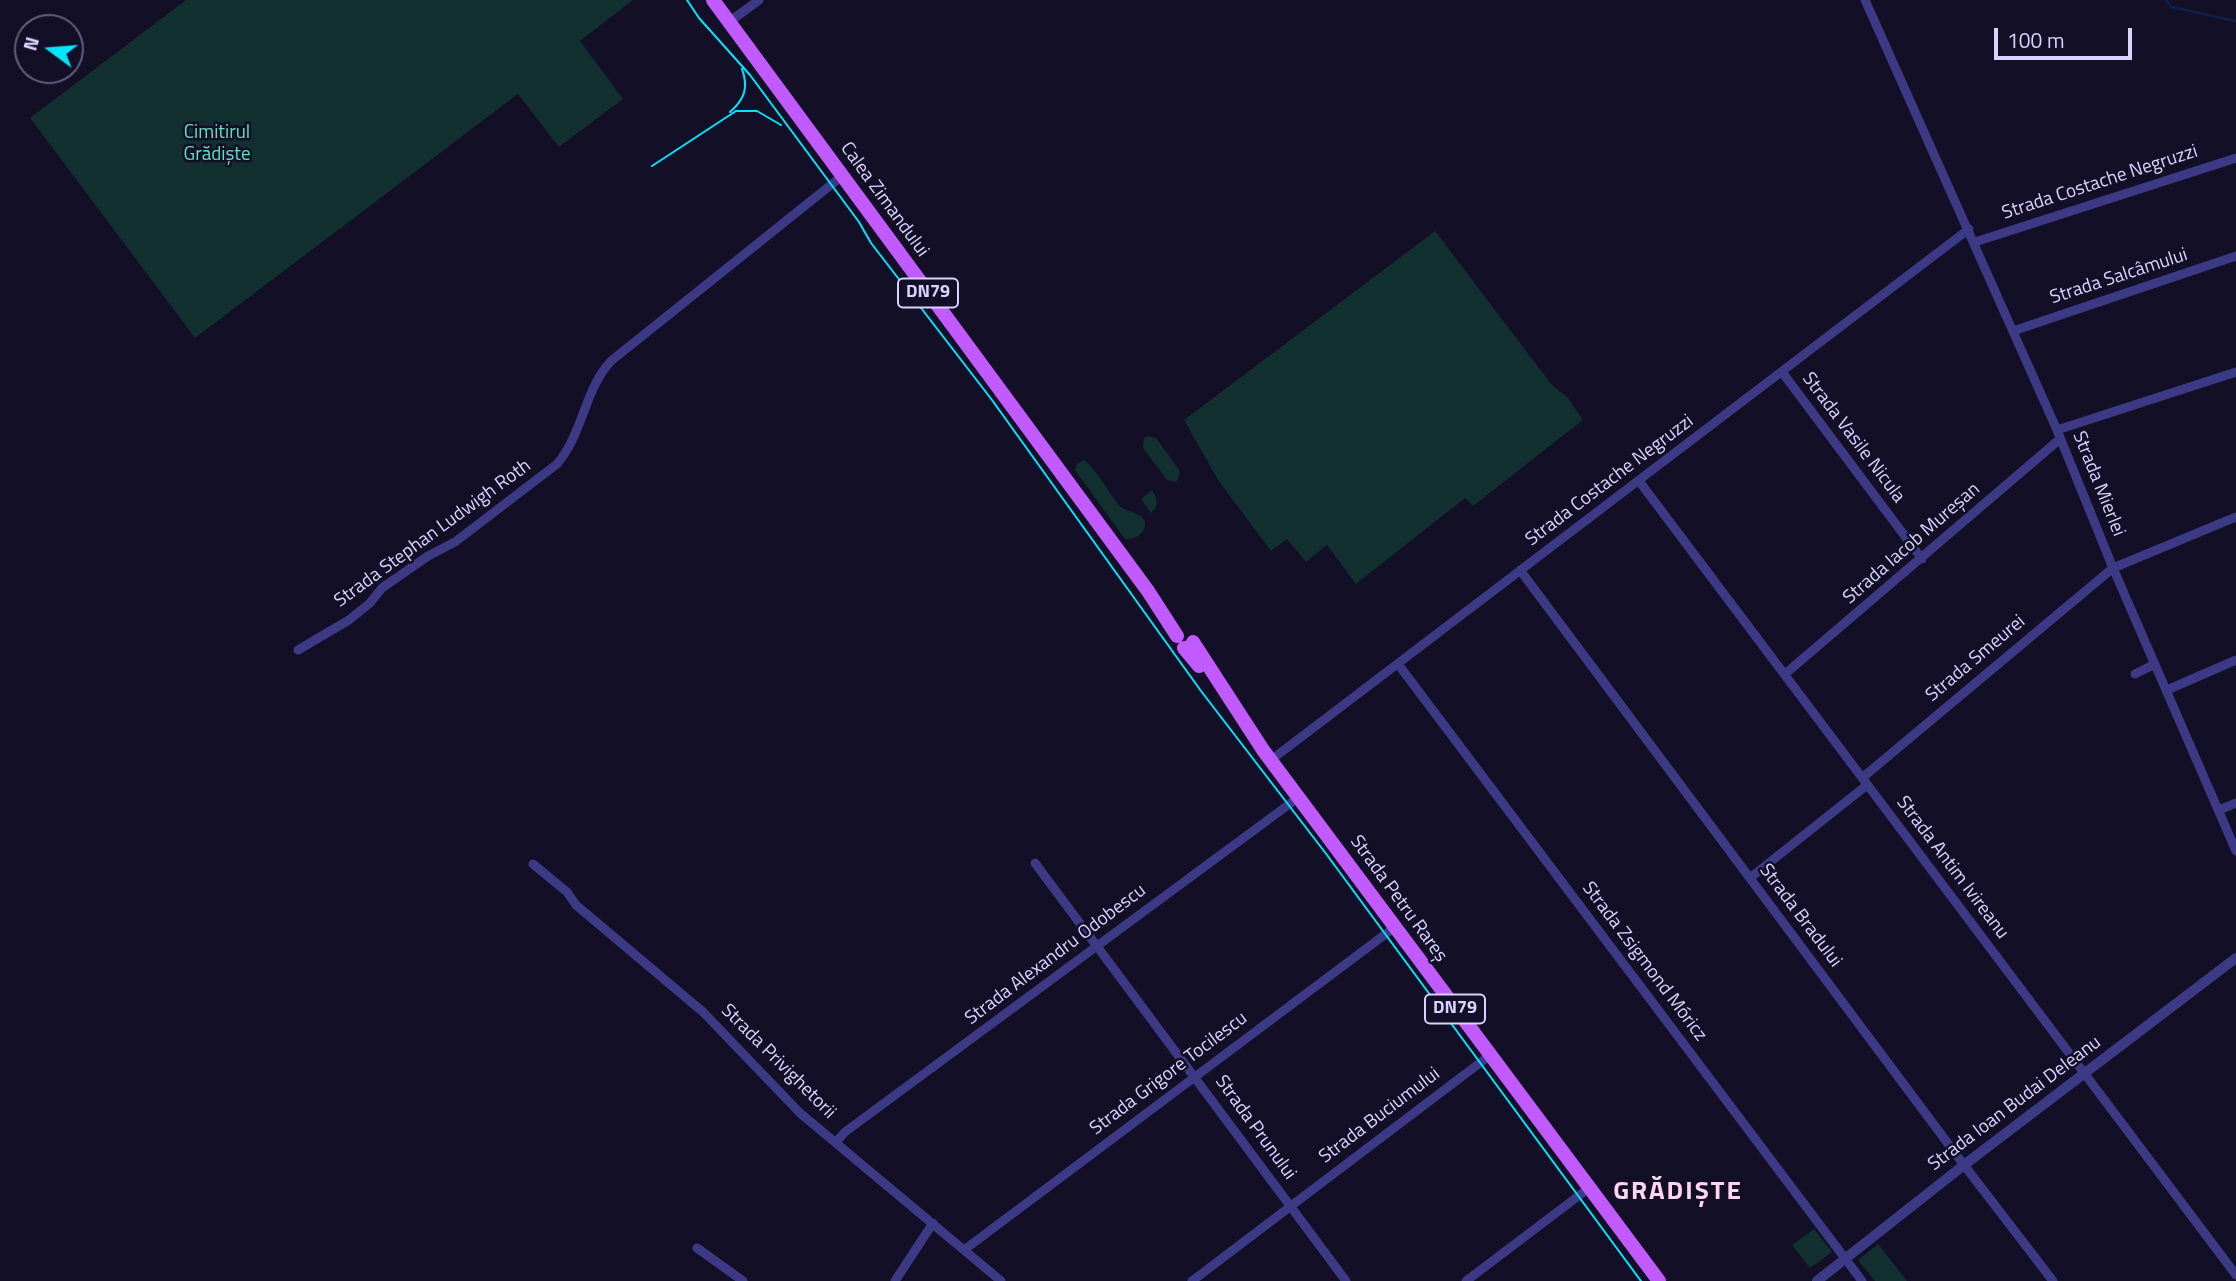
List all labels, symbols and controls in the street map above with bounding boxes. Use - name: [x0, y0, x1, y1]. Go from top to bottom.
- north arrow: [14, 14, 84, 84]
- scale bar: [1998, 14, 2136, 58]
- text: 100 m: [2007, 24, 2064, 56]
- text: N: [14, 33, 46, 54]
- park label: Cimitirul Grădiște: [183, 122, 251, 166]
- street label: Calea Zimandului: [835, 138, 933, 262]
- street label: Strada Costache Negruzzi: [1999, 141, 2201, 225]
- street label: Strada Salcâmului: [2047, 244, 2191, 310]
- road number: DN79: [898, 278, 958, 307]
- street label: Strada Vasile Nicula: [1797, 368, 1909, 508]
- street label: Strada Costache Negruzzi: [1522, 410, 1698, 552]
- street label: Strada Mierlei: [2067, 428, 2129, 540]
- street label: Strada Stephan Ludwigh Roth: [330, 455, 536, 613]
- street label: Strada Iacob Mureșan: [1839, 478, 1985, 610]
- street label: Strada Smeurei: [1922, 611, 2030, 707]
- street label: Strada Antim Ivireanu: [1891, 792, 2013, 944]
- street label: Strada Petru Rareș: [1344, 831, 1452, 967]
- street label: Strada Bradului: [1754, 860, 1846, 972]
- street label: Strada Zsigmond Móricz: [1577, 878, 1711, 1046]
- street label: Strada Alexandru Odobescu: [961, 880, 1151, 1030]
- road number: DN79: [1425, 994, 1485, 1024]
- street label: Strada Privighetorii: [716, 1000, 840, 1124]
- street label: Strada Grigore Tocilescu: [1086, 1007, 1252, 1141]
- street label: Strada Ioan Budai Deleanu: [1924, 1032, 2106, 1176]
- street label: Strada Buciumului: [1315, 1063, 1445, 1169]
- street label: Strada Prunului: [1209, 1071, 1301, 1185]
- district label: GRĂDIȘTE: [1614, 1177, 1742, 1209]

